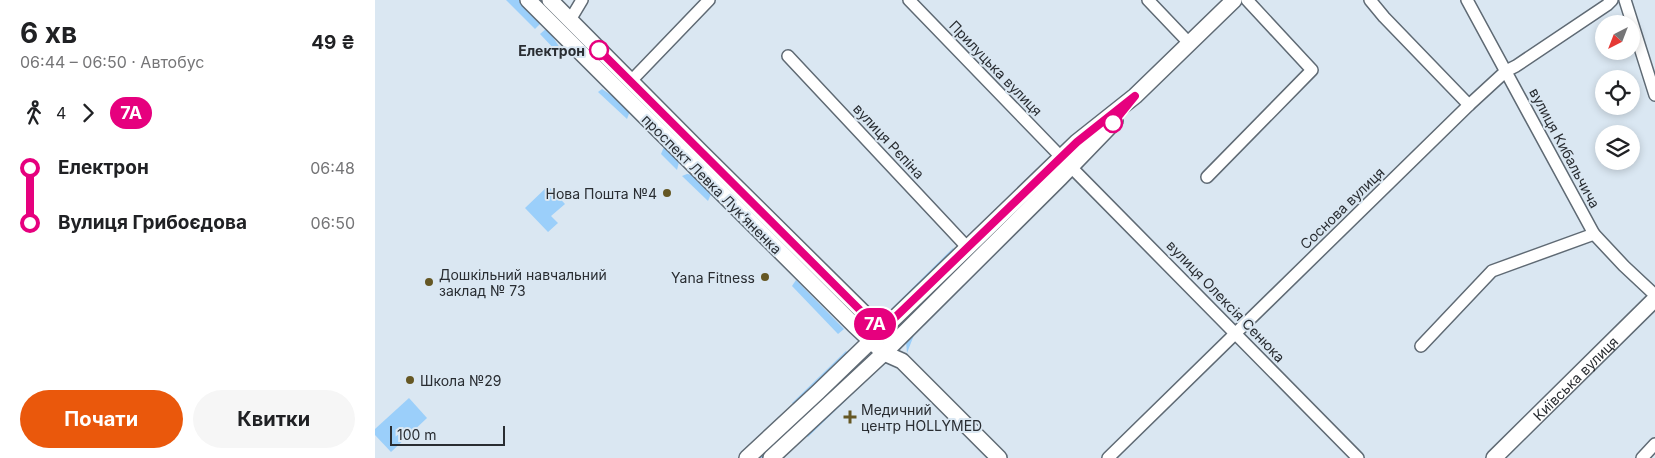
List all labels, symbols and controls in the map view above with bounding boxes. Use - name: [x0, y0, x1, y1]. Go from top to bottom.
- north arrow: [1595, 15, 1640, 60]
- map controls: [1595, 15, 1640, 170]
- text: 6 хв: [20, 16, 77, 50]
- street label: Прилуцька вулиця: [946, 17, 1046, 119]
- text: 49 ₴: [311, 31, 355, 54]
- marker: Електрон: [589, 40, 609, 60]
- place label: Електрон: [518, 42, 585, 59]
- text: 06:44 – 06:50 · Автобус: [20, 52, 205, 72]
- button: locate: [1595, 70, 1640, 115]
- street label: вулиця Кибальчича: [1526, 85, 1604, 211]
- icon: walk: [20, 99, 48, 127]
- icon: forward: [74, 99, 102, 127]
- street label: вулиця Рєпіна: [850, 100, 928, 182]
- text: 7А: [120, 102, 142, 123]
- text: 4: [56, 103, 66, 123]
- street label: проспект Левка Лукʼяненка: [639, 111, 785, 257]
- unlabelled marker: [1103, 113, 1123, 133]
- button: layers: [1595, 125, 1640, 170]
- text: Електрон: [58, 156, 149, 179]
- text: 06:48: [310, 158, 355, 178]
- street label: Соснова вулиця: [1296, 163, 1388, 253]
- place label: Нова Пошта №4: [546, 185, 657, 202]
- marker: Нова Пошта №4: [661, 187, 673, 199]
- text: Вулиця Грибоєдова: [58, 211, 247, 234]
- text: 06:50: [311, 213, 355, 233]
- street label: вулиця Олексія Сенюка: [1163, 237, 1289, 365]
- place label: Дошкільний навчальний заклад № 73: [439, 266, 607, 299]
- place label: Yana Fitness: [671, 269, 755, 286]
- marker: Yana Fitness: [759, 271, 771, 283]
- marker: Дошкільний навчальний заклад № 73: [423, 276, 435, 288]
- line badge: 7А: [853, 308, 897, 340]
- text: 7А: [864, 313, 886, 334]
- street label: Київська вулиця: [1529, 332, 1621, 423]
- place label: Школа №29: [420, 372, 501, 389]
- marker: Школа №29: [404, 374, 416, 386]
- button: Почати: [20, 390, 183, 448]
- button: Квитки: [193, 390, 355, 448]
- place label: Медичний центр HOLLYMED: [861, 401, 982, 434]
- marker: Медичний центр HOLLYMED: [843, 410, 857, 424]
- scale bar: [390, 423, 505, 446]
- text: 100 m: [397, 426, 437, 443]

